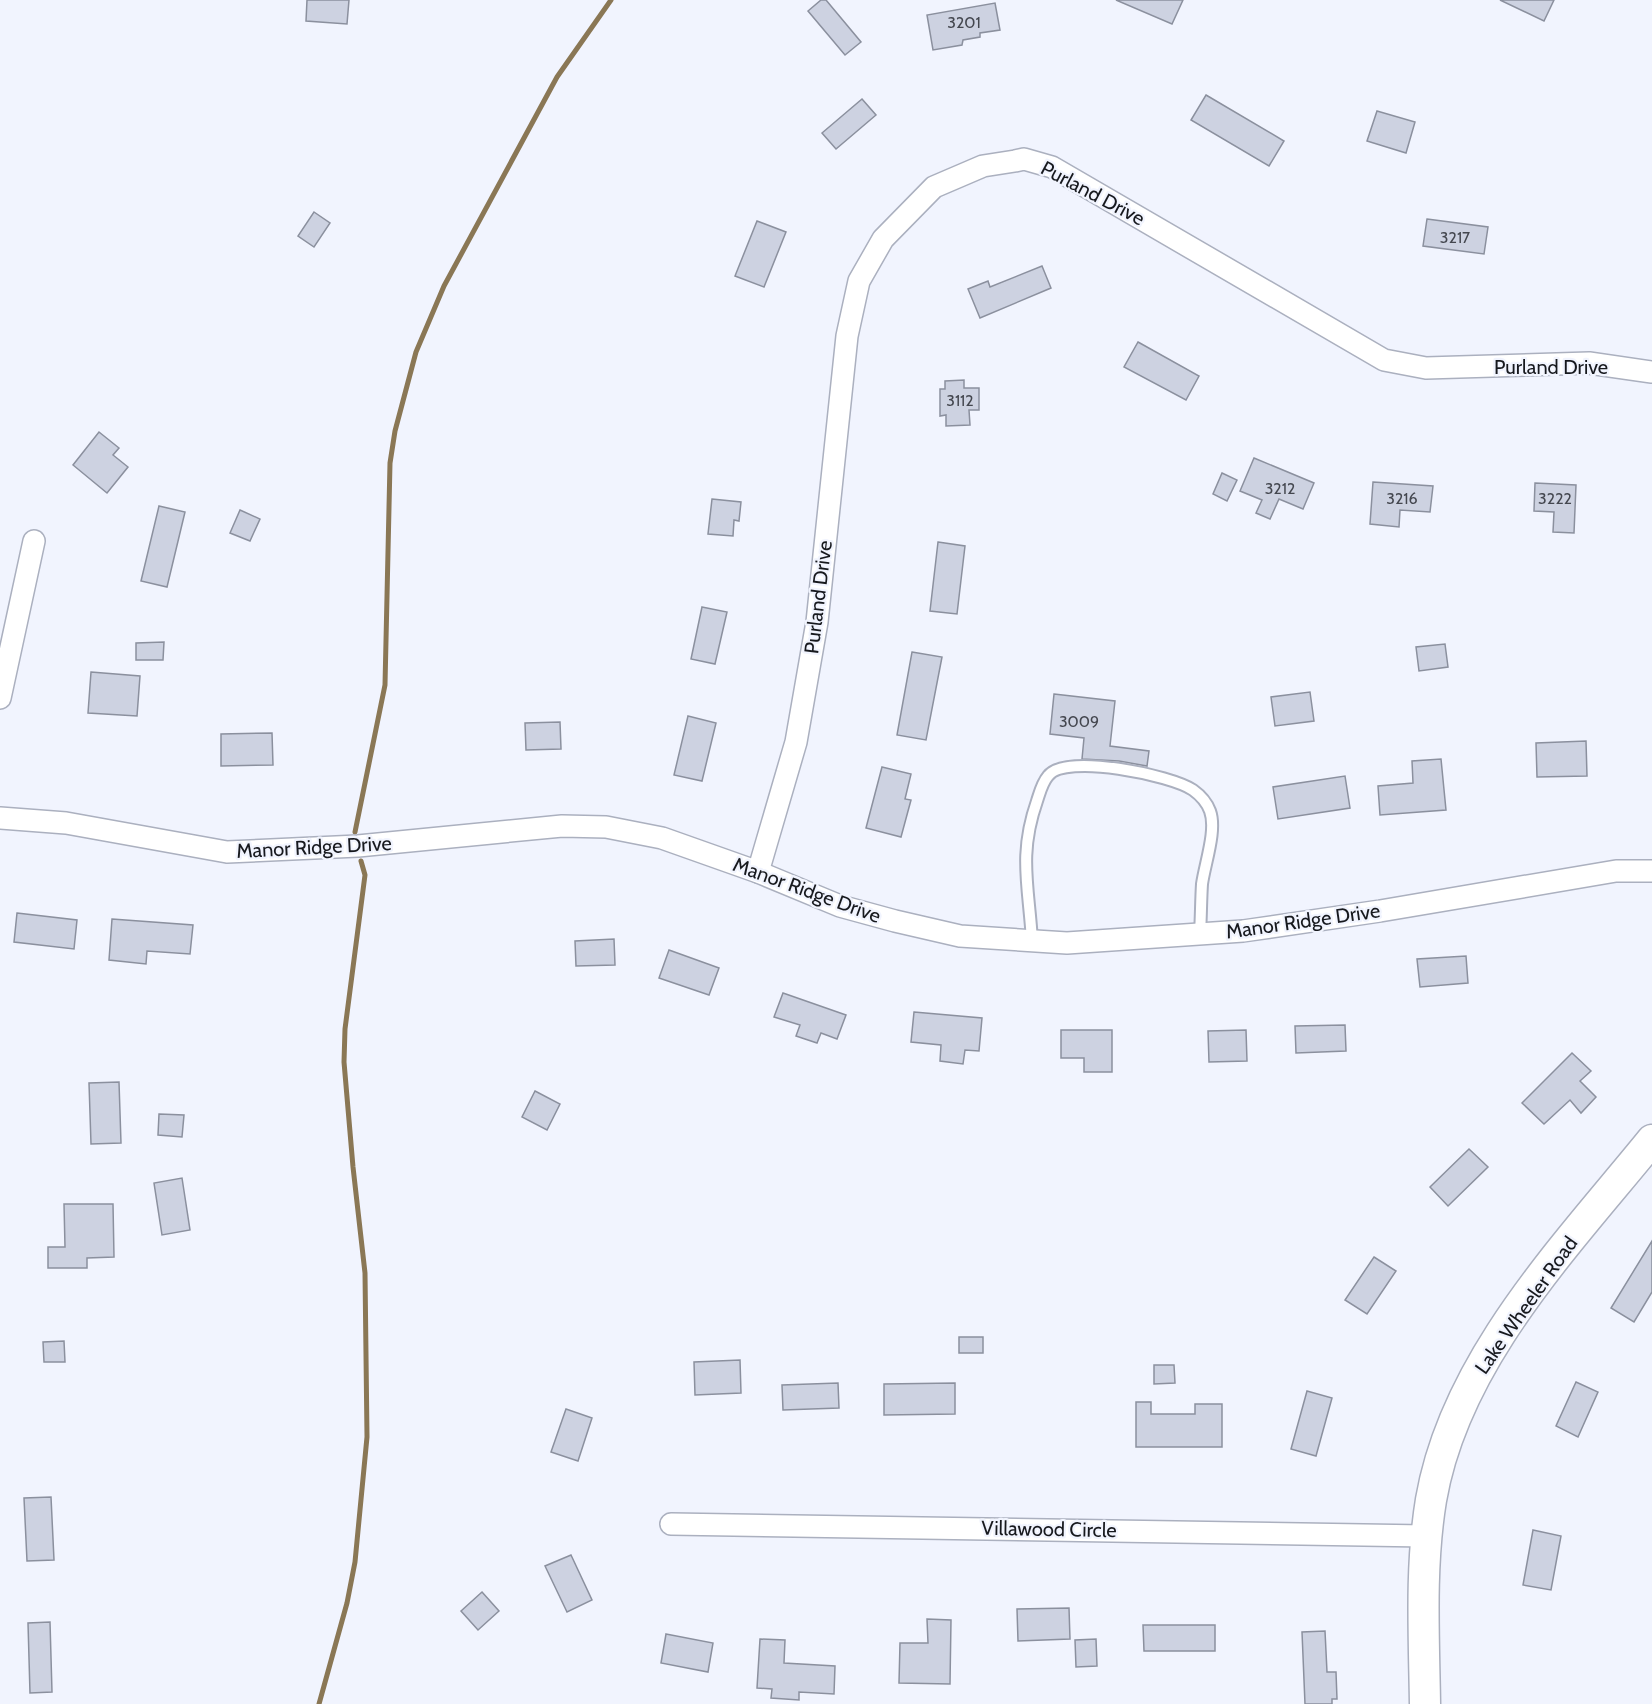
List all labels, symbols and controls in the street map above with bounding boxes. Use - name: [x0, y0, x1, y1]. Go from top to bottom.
- house number: 3201: [947, 13, 981, 32]
- street label: Purland Drive: [1037, 156, 1149, 230]
- house number: 3217: [1440, 228, 1470, 247]
- street label: Purland Drive: [1494, 355, 1608, 379]
- house number: 3112: [946, 391, 974, 410]
- house number: 3212: [1265, 479, 1295, 498]
- house number: 3216: [1386, 489, 1418, 508]
- house number: 3222: [1538, 489, 1572, 508]
- street label: Purland Drive: [799, 539, 837, 655]
- house number: 3009: [1059, 712, 1099, 731]
- street label: Manor Ridge Drive: [236, 831, 392, 863]
- street label: Manor Ridge Drive: [730, 852, 884, 928]
- street label: Manor Ridge Drive: [1224, 898, 1382, 944]
- street label: Lake Wheeler Road: [1470, 1232, 1582, 1378]
- street label: Villawood Circle: [981, 1516, 1117, 1542]

